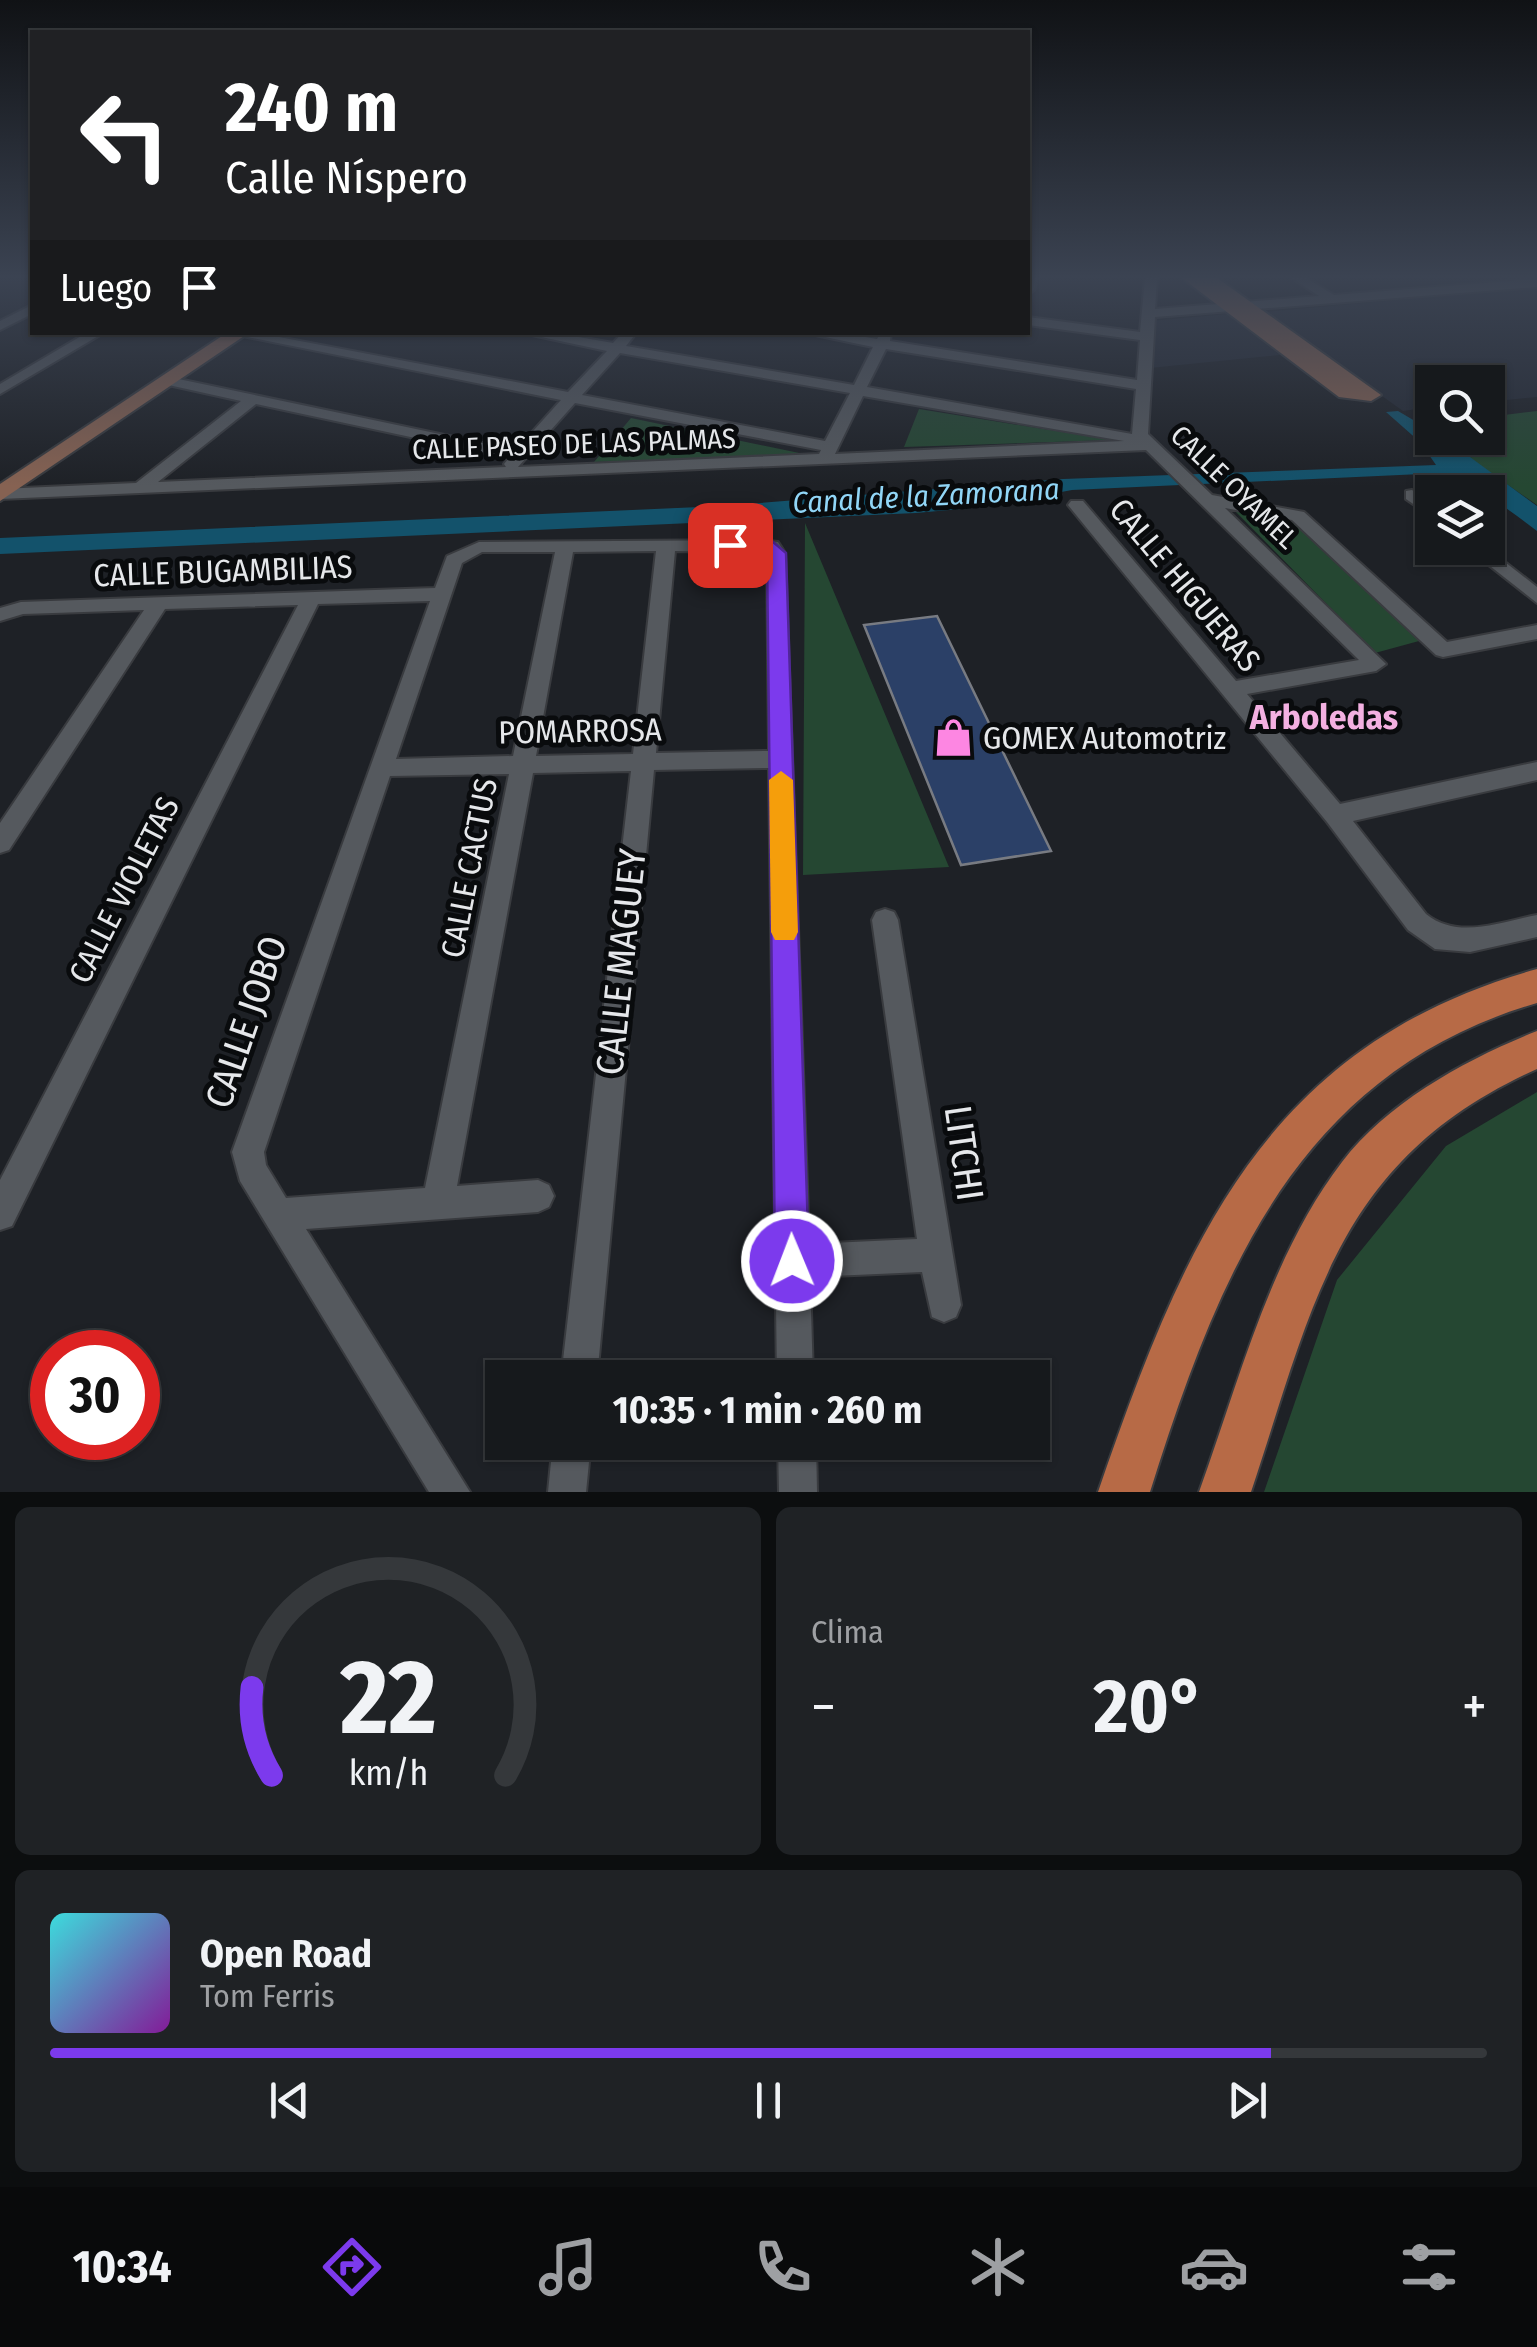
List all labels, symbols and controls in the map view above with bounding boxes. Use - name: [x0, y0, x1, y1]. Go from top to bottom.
- text: 240 m: [225, 66, 398, 150]
- icon: left: [60, 70, 190, 200]
- text: Calle Níspero: [225, 151, 468, 205]
- icon: arrive: [172, 260, 227, 315]
- text: Luego: [60, 265, 152, 311]
- map controls: [1415, 365, 1505, 565]
- button: search: [1415, 365, 1505, 455]
- street label: CALLE OYAMEL: [1164, 419, 1304, 556]
- street label: CALLE PASEO DE LAS PALMAS: [412, 422, 736, 466]
- water label: Canal de la Zamorana: [792, 471, 1060, 521]
- button: layers: [1415, 475, 1505, 565]
- street label: CALLE HIGUERAS: [1102, 491, 1268, 679]
- pin: [688, 503, 773, 588]
- icon: arrive: [703, 518, 758, 573]
- street label: CALLE BUGAMBILIAS: [93, 547, 353, 595]
- district label: Arboledas: [1249, 696, 1398, 738]
- street label: POMARROSA: [498, 711, 662, 751]
- shop icon: GOMEX Automotriz: [932, 717, 974, 759]
- place label: GOMEX Automotriz: [983, 719, 1226, 757]
- street label: CALLE CACTUS: [433, 775, 505, 961]
- street label: CALLE VIOLETAS: [61, 791, 187, 989]
- street label: CALLE MAGUEY: [586, 847, 656, 1077]
- street label: CALLE JOBO: [195, 930, 297, 1114]
- street label: LITCHI: [935, 1103, 993, 1203]
- position arrow: [740, 1209, 844, 1313]
- speed limit sign: 30: [30, 1330, 160, 1460]
- text: 10:35 · 1 min · 260 m: [613, 1387, 922, 1433]
- text: Clima: [811, 1613, 884, 1651]
- text: 22: [339, 1636, 436, 1761]
- text: 20°: [1094, 1662, 1204, 1752]
- text: −: [811, 1674, 836, 1740]
- text: +: [1462, 1674, 1487, 1740]
- text: km/h: [348, 1752, 428, 1794]
- text: Open Road: [200, 1931, 372, 1977]
- text: Tom Ferris: [200, 1977, 335, 2015]
- icon: previous: [262, 2073, 317, 2128]
- icon: pause: [741, 2073, 796, 2128]
- icon: next: [1220, 2073, 1275, 2128]
- icon: directions: [317, 2232, 387, 2302]
- icon: music: [533, 2232, 603, 2302]
- icon: phone: [748, 2232, 818, 2302]
- icon: climate: [963, 2232, 1033, 2302]
- icon: car: [1179, 2232, 1249, 2302]
- icon: filters: [1394, 2232, 1464, 2302]
- text: 10:34: [73, 2240, 172, 2294]

